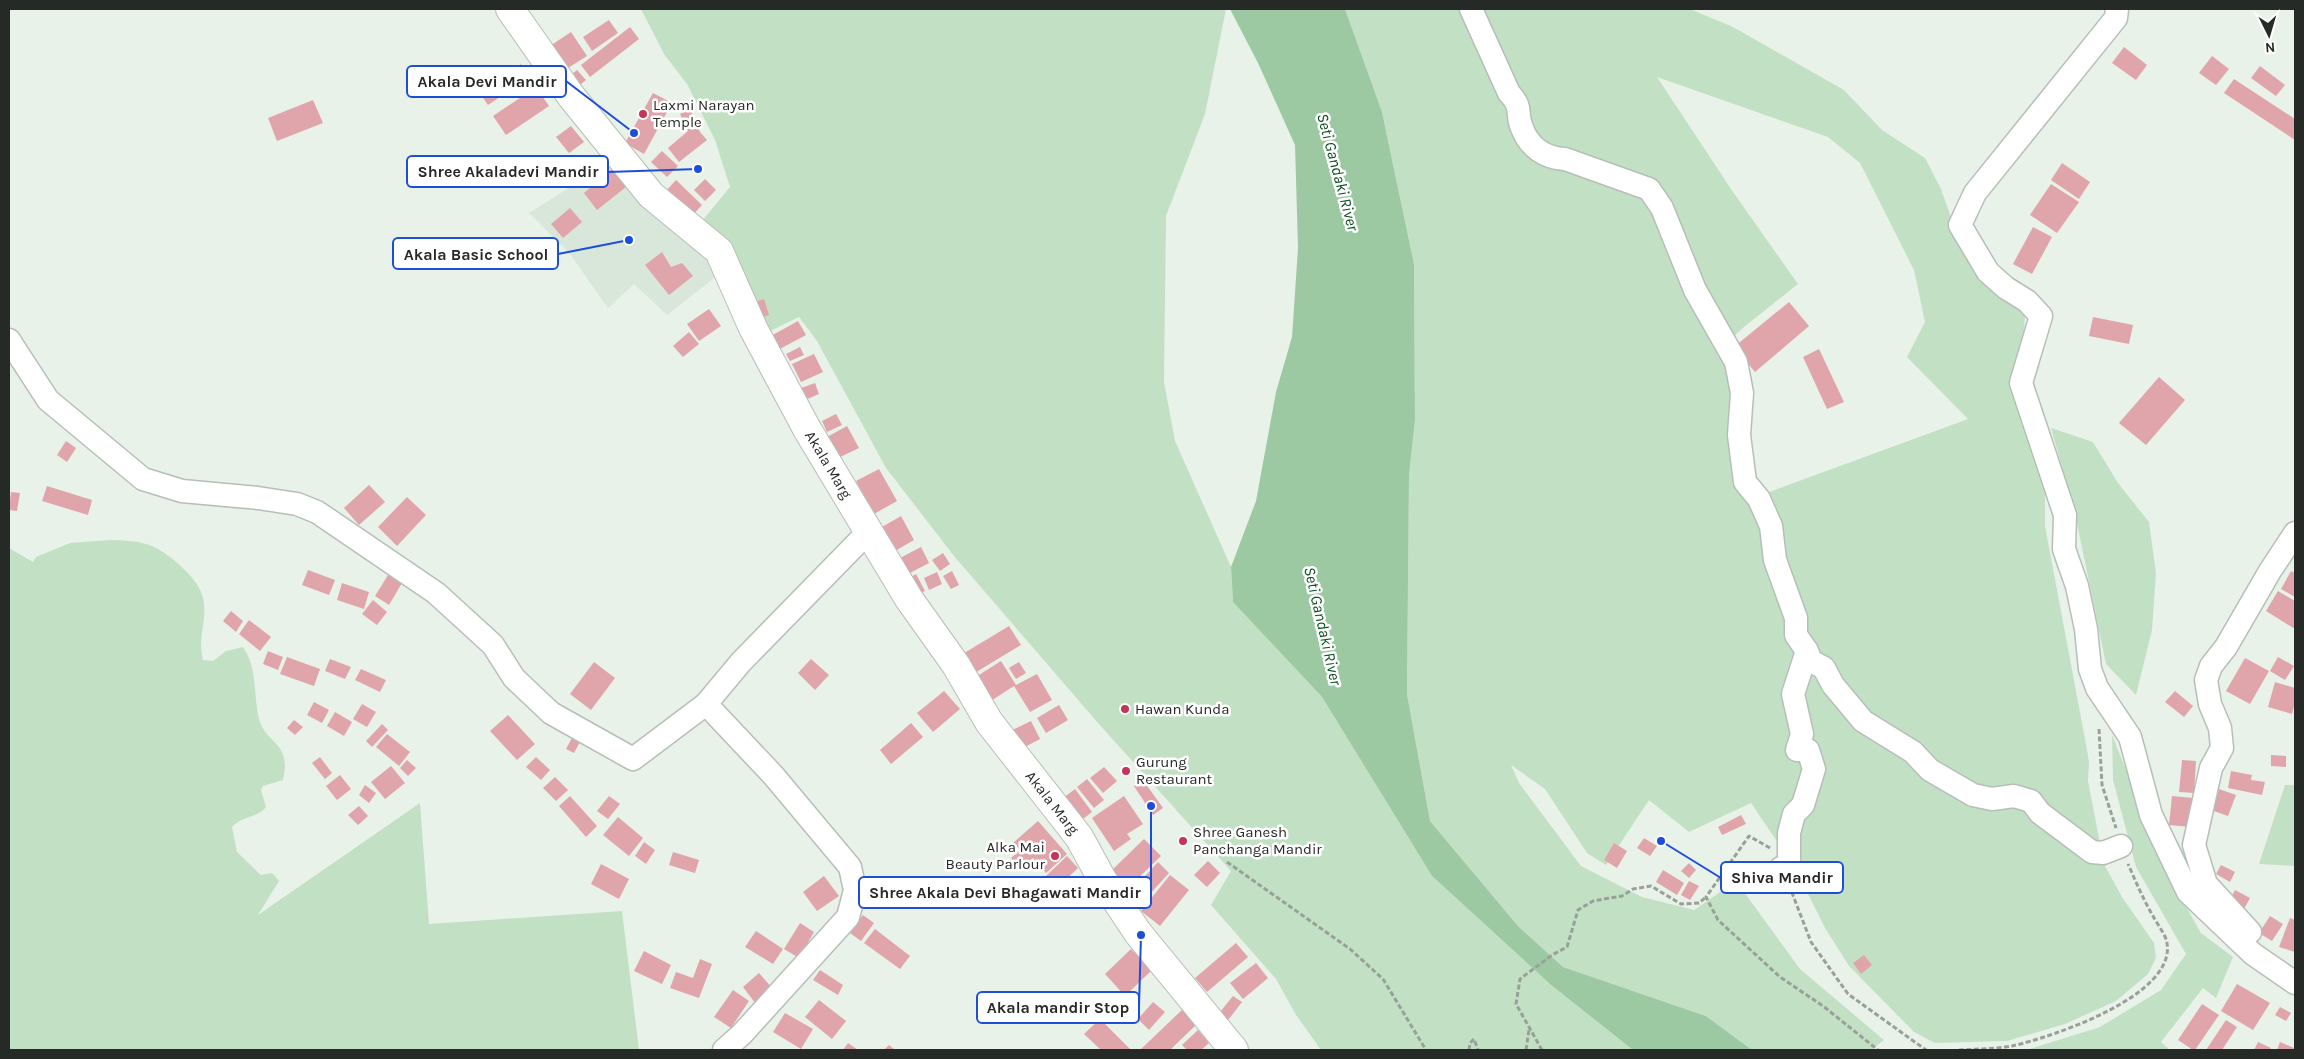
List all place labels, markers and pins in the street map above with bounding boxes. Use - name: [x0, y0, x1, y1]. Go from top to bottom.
- callout: Akala Devi Mandir: [407, 66, 566, 97]
- place label: Laxmi Narayan Temple: [653, 96, 755, 131]
- marker: Laxmi Narayan Temple: [637, 108, 649, 120]
- callout: Shree Akaladevi Mandir: [407, 156, 608, 187]
- callout: Akala Basic School: [393, 238, 558, 269]
- place label: Hawan Kunda: [1135, 700, 1229, 718]
- marker: Hawan Kunda: [1119, 703, 1131, 715]
- place label: Gurung Restaurant: [1136, 753, 1212, 788]
- marker: Gurung Restaurant: [1120, 765, 1132, 777]
- place label: Shree Ganesh Panchanga Mandir: [1193, 823, 1322, 858]
- marker: Shree Ganesh Panchanga Mandir: [1177, 835, 1189, 847]
- place label: Alka Mai Beauty Parlour: [946, 838, 1046, 873]
- marker: Alka Mai Beauty Parlour: [1049, 850, 1061, 862]
- callout: Shiva Mandir: [1721, 862, 1843, 893]
- callout: Shree Akala Devi Bhagawati Mandir: [859, 877, 1151, 908]
- callout: Akala mandir Stop: [977, 992, 1139, 1023]

